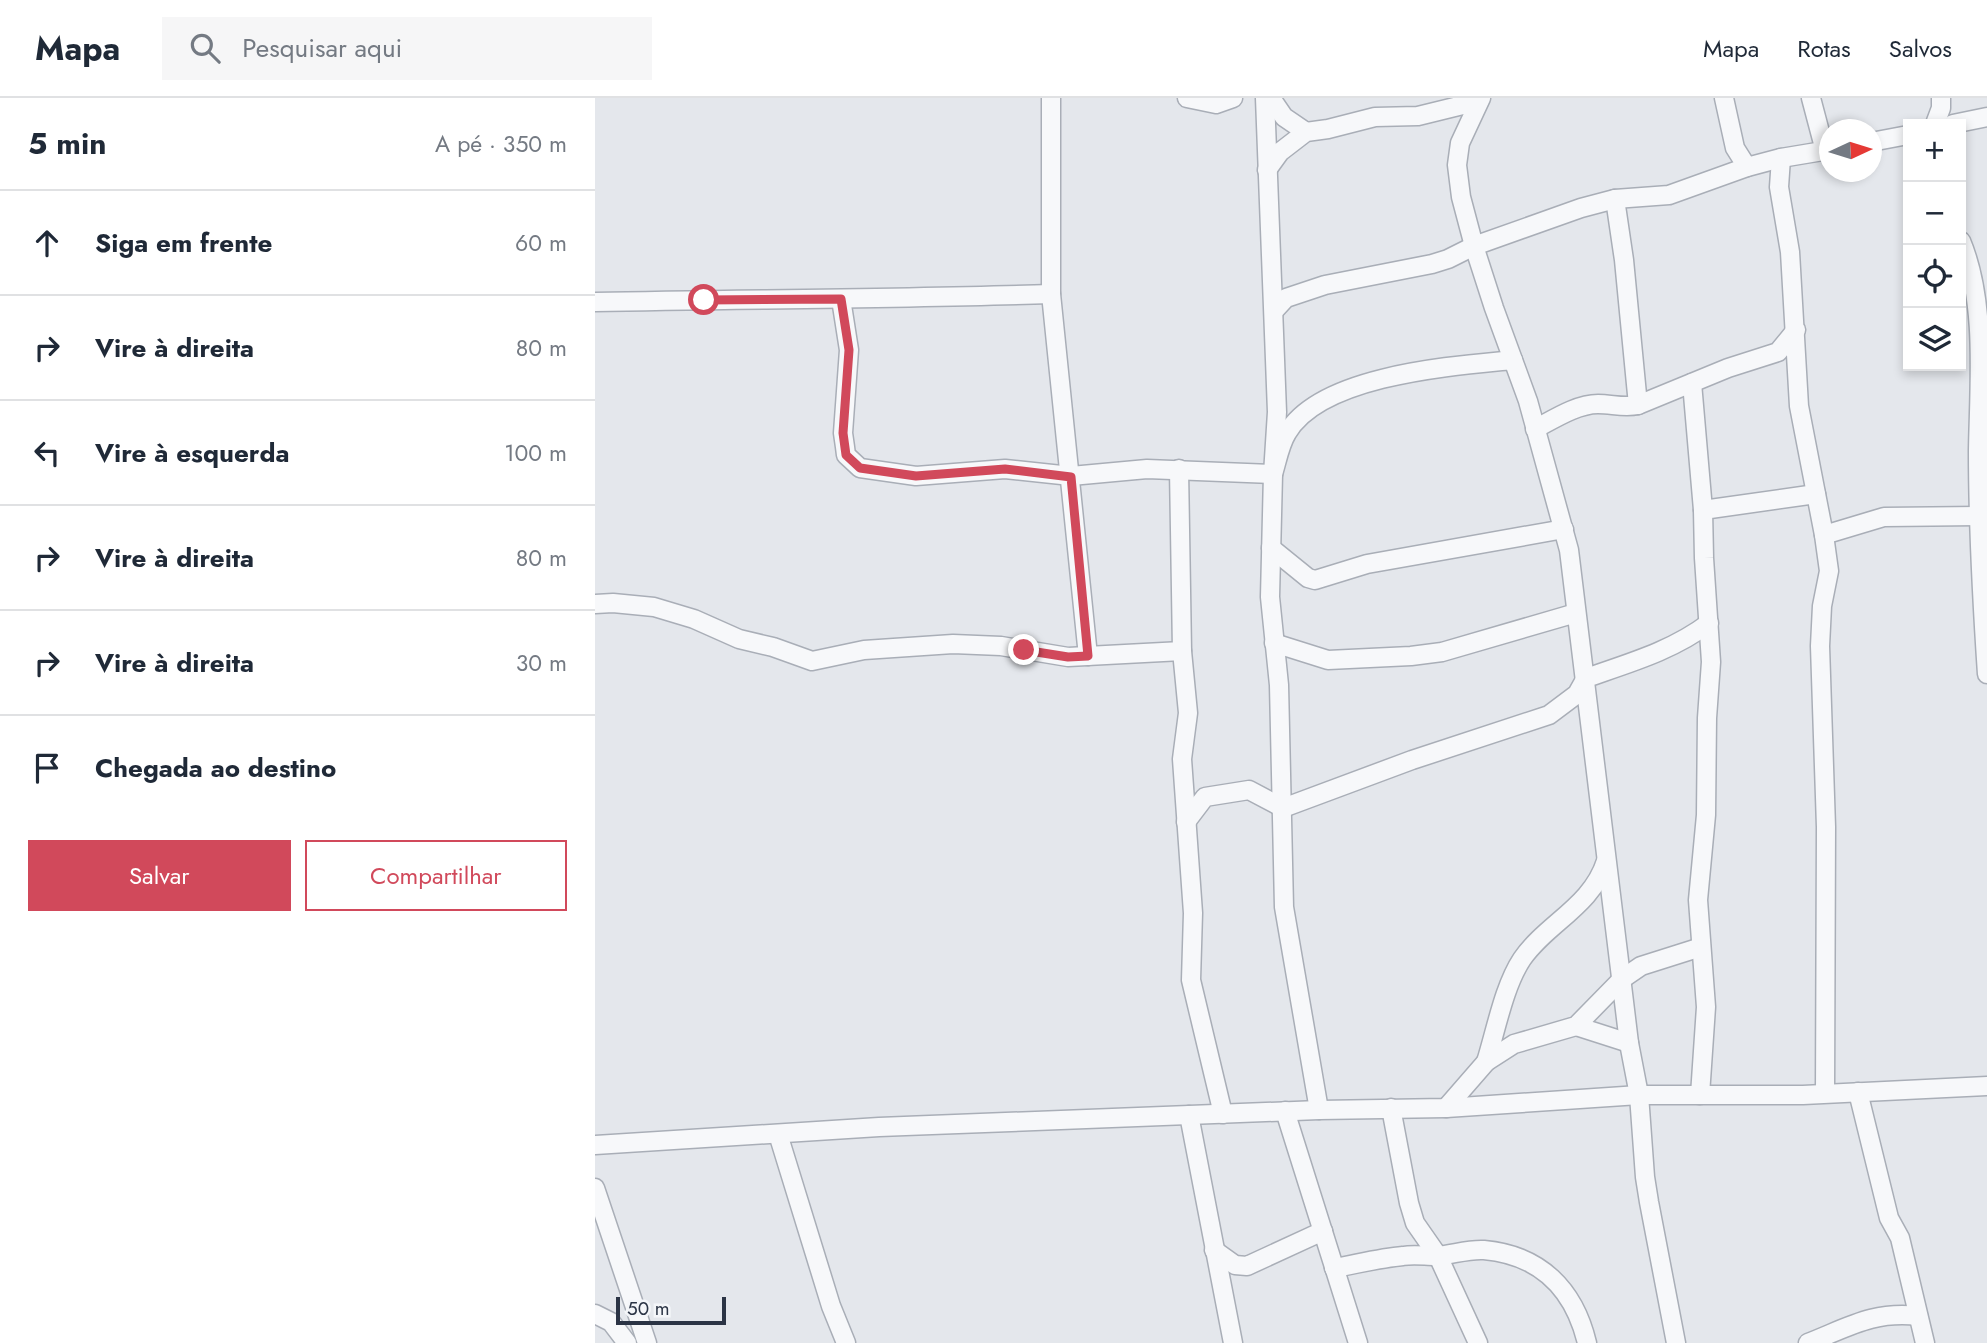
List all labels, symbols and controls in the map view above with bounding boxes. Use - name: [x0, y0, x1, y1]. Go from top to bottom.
- search box: [162, 17, 652, 80]
- text: Mapa: [35, 25, 120, 72]
- icon: search: [186, 29, 224, 67]
- text: Pesquisar aqui: [242, 29, 402, 67]
- text: Mapa: [1703, 31, 1759, 66]
- text: Rotas: [1797, 31, 1851, 66]
- text: Salvos: [1889, 31, 1952, 66]
- north arrow: [1819, 119, 1882, 182]
- map controls: [1903, 119, 1966, 371]
- button: +: [1903, 119, 1966, 182]
- text: 5 min: [28, 122, 106, 165]
- text: A pé · 350 m: [435, 127, 567, 161]
- button: −: [1903, 182, 1966, 245]
- icon: ahead: [28, 224, 66, 262]
- text: Siga em frente: [95, 224, 272, 262]
- text: 60 m: [515, 226, 567, 260]
- button: locate: [1903, 245, 1966, 308]
- route start: [688, 284, 719, 315]
- button: layers: [1903, 308, 1966, 371]
- icon: right: [28, 329, 66, 367]
- text: Vire à direita: [95, 329, 254, 367]
- text: 80 m: [516, 331, 567, 365]
- icon: left: [28, 434, 66, 472]
- text: Vire à esquerda: [95, 434, 290, 472]
- text: 100 m: [504, 436, 567, 470]
- icon: right: [28, 539, 66, 577]
- text: Vire à direita: [95, 539, 254, 577]
- text: 80 m: [516, 541, 567, 575]
- route end: [1008, 634, 1039, 665]
- icon: right: [28, 644, 66, 682]
- text: Vire à direita: [95, 644, 254, 682]
- text: 30 m: [516, 646, 567, 680]
- icon: arrive: [28, 749, 66, 787]
- text: Chegada ao destino: [95, 749, 336, 787]
- button: Salvar: [28, 840, 291, 911]
- button: Compartilhar: [305, 840, 567, 911]
- scale bar: [616, 1294, 726, 1326]
- text: 50 m: [627, 1295, 670, 1322]

